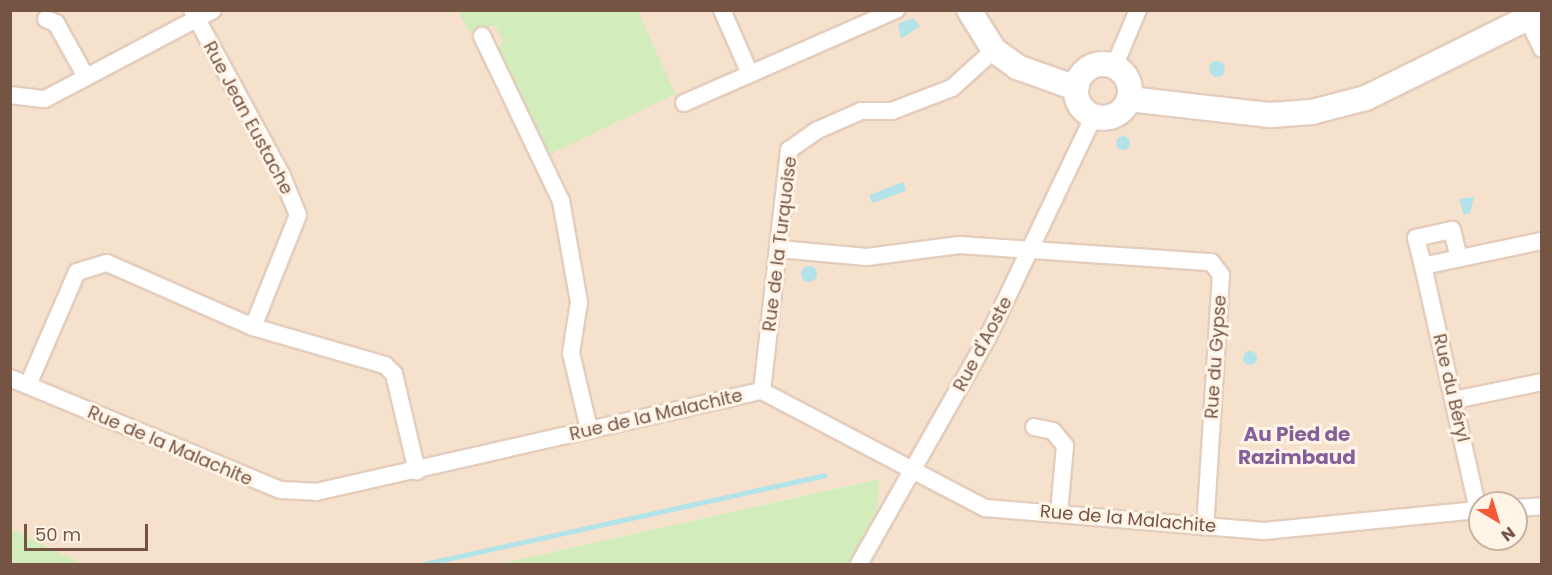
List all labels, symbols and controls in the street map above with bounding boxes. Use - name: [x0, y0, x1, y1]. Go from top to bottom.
- street label: Rue Jean Eustache: [199, 38, 297, 198]
- street label: Rue de la Turquoise: [759, 155, 801, 333]
- street label: Rue d'Aoste: [949, 293, 1017, 395]
- street label: Rue du Gypse: [1201, 295, 1231, 419]
- street label: Rue du Béryl: [1428, 332, 1474, 444]
- street label: Rue de la Malachite: [567, 385, 745, 445]
- street label: Rue de la Malachite: [84, 402, 256, 490]
- district label: Au Pied de Razimbaud: [1238, 423, 1356, 470]
- north arrow: [1468, 491, 1528, 551]
- street label: Rue de la Malachite: [1039, 501, 1217, 537]
- scale bar: [27, 512, 152, 550]
- text: N: [1496, 521, 1520, 547]
- text: 50 m: [35, 522, 81, 547]

